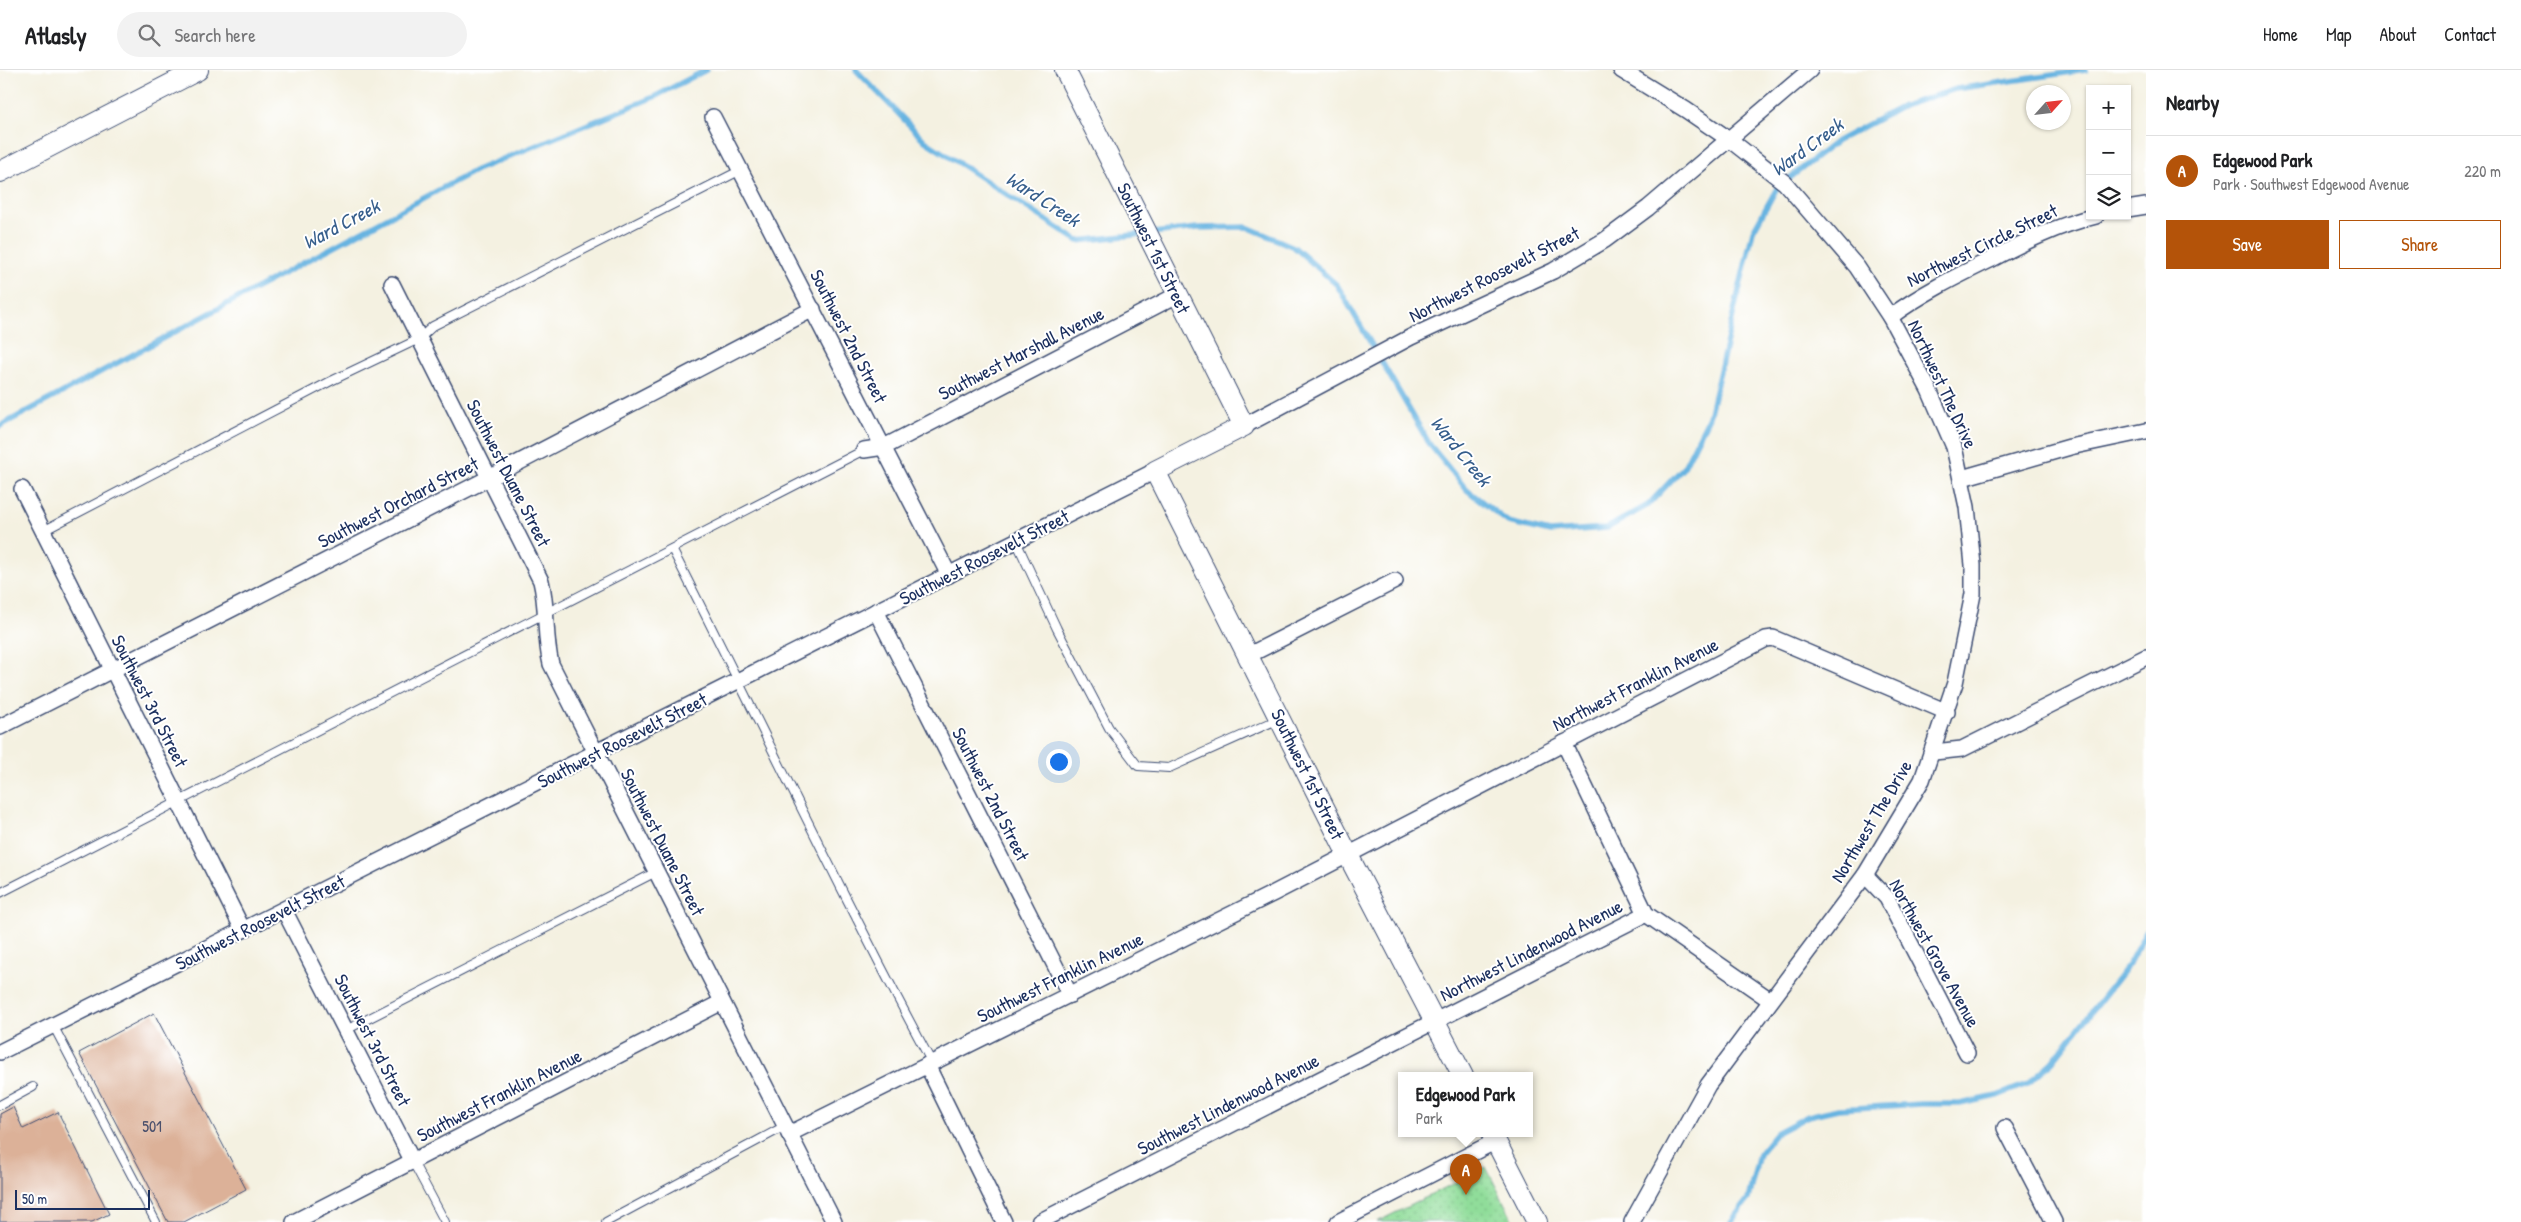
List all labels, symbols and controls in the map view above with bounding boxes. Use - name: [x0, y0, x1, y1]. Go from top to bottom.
- search box: [117, 12, 467, 57]
- text: Atlasly: [25, 19, 87, 51]
- icon: search: [135, 21, 163, 49]
- text: Search here: [175, 22, 256, 48]
- text: Home: [2263, 22, 2298, 47]
- text: Map: [2326, 22, 2351, 47]
- text: About: [2379, 22, 2416, 47]
- text: Contact: [2444, 22, 2496, 47]
- north arrow: [2026, 85, 2071, 130]
- map controls: [2086, 85, 2131, 220]
- button: +: [2086, 85, 2131, 130]
- text: Nearby: [2166, 88, 2219, 117]
- water label: Ward Creek: [1765, 110, 1850, 182]
- button: −: [2086, 130, 2131, 175]
- text: Edgewood Park: [2213, 147, 2313, 173]
- text: A: [2178, 160, 2186, 182]
- text: 220 m: [2464, 160, 2501, 182]
- water label: Ward Creek: [1001, 165, 1087, 233]
- text: Park · Southwest Edgewood Avenue: [2213, 173, 2409, 195]
- button: layers: [2086, 175, 2131, 220]
- street label: Southwest 1st Street: [1111, 178, 1197, 318]
- water label: Ward Creek: [298, 191, 385, 255]
- street label: Northwest Circle Street: [1902, 197, 2062, 293]
- street label: Northwest Roosevelt Street: [1404, 219, 1584, 328]
- button: Save: [2166, 220, 2329, 269]
- button: Share: [2339, 220, 2501, 269]
- street label: Southwest 2nd Street: [804, 265, 894, 408]
- street label: Southwest Marshall Avenue: [934, 300, 1109, 406]
- street label: Northwest The Drive: [1902, 316, 1984, 453]
- street label: Southwest Duane Street: [461, 395, 558, 551]
- water label: Ward Creek: [1425, 410, 1499, 493]
- street label: Southwest Orchard Street: [313, 450, 483, 554]
- street label: Southwest Roosevelt Street: [895, 503, 1074, 611]
- street label: Southwest 3rd Street: [106, 631, 195, 772]
- street label: Northwest Franklin Avenue: [1548, 631, 1723, 737]
- street label: Southwest Roosevelt Street: [533, 686, 712, 794]
- street label: Southwest 1st Street: [1265, 704, 1351, 844]
- street label: Southwest 2nd Street: [946, 723, 1036, 866]
- your location: [1046, 749, 1072, 775]
- street label: Northwest The Drive: [1824, 754, 1918, 887]
- street label: Southwest Duane Street: [615, 764, 712, 920]
- street label: Southwest Roosevelt Street: [171, 868, 350, 976]
- street label: Northwest Grove Avenue: [1883, 874, 1987, 1032]
- street label: Northwest Lindenwood Avenue: [1435, 892, 1627, 1007]
- street label: Southwest Franklin Avenue: [973, 925, 1148, 1029]
- street label: Southwest 3rd Street: [329, 970, 418, 1111]
- street label: Southwest Franklin Avenue: [412, 1042, 586, 1148]
- street label: Southwest Lindenwood Avenue: [1133, 1047, 1324, 1161]
- popup: [1398, 1072, 1533, 1137]
- text: Edgewood Park: [1416, 1081, 1515, 1107]
- text: Park: [1416, 1107, 1443, 1129]
- house number: 501: [142, 1115, 162, 1137]
- pin: A: [1450, 1154, 1482, 1195]
- scale bar: [15, 1187, 150, 1210]
- text: 50 m: [22, 1189, 47, 1208]

